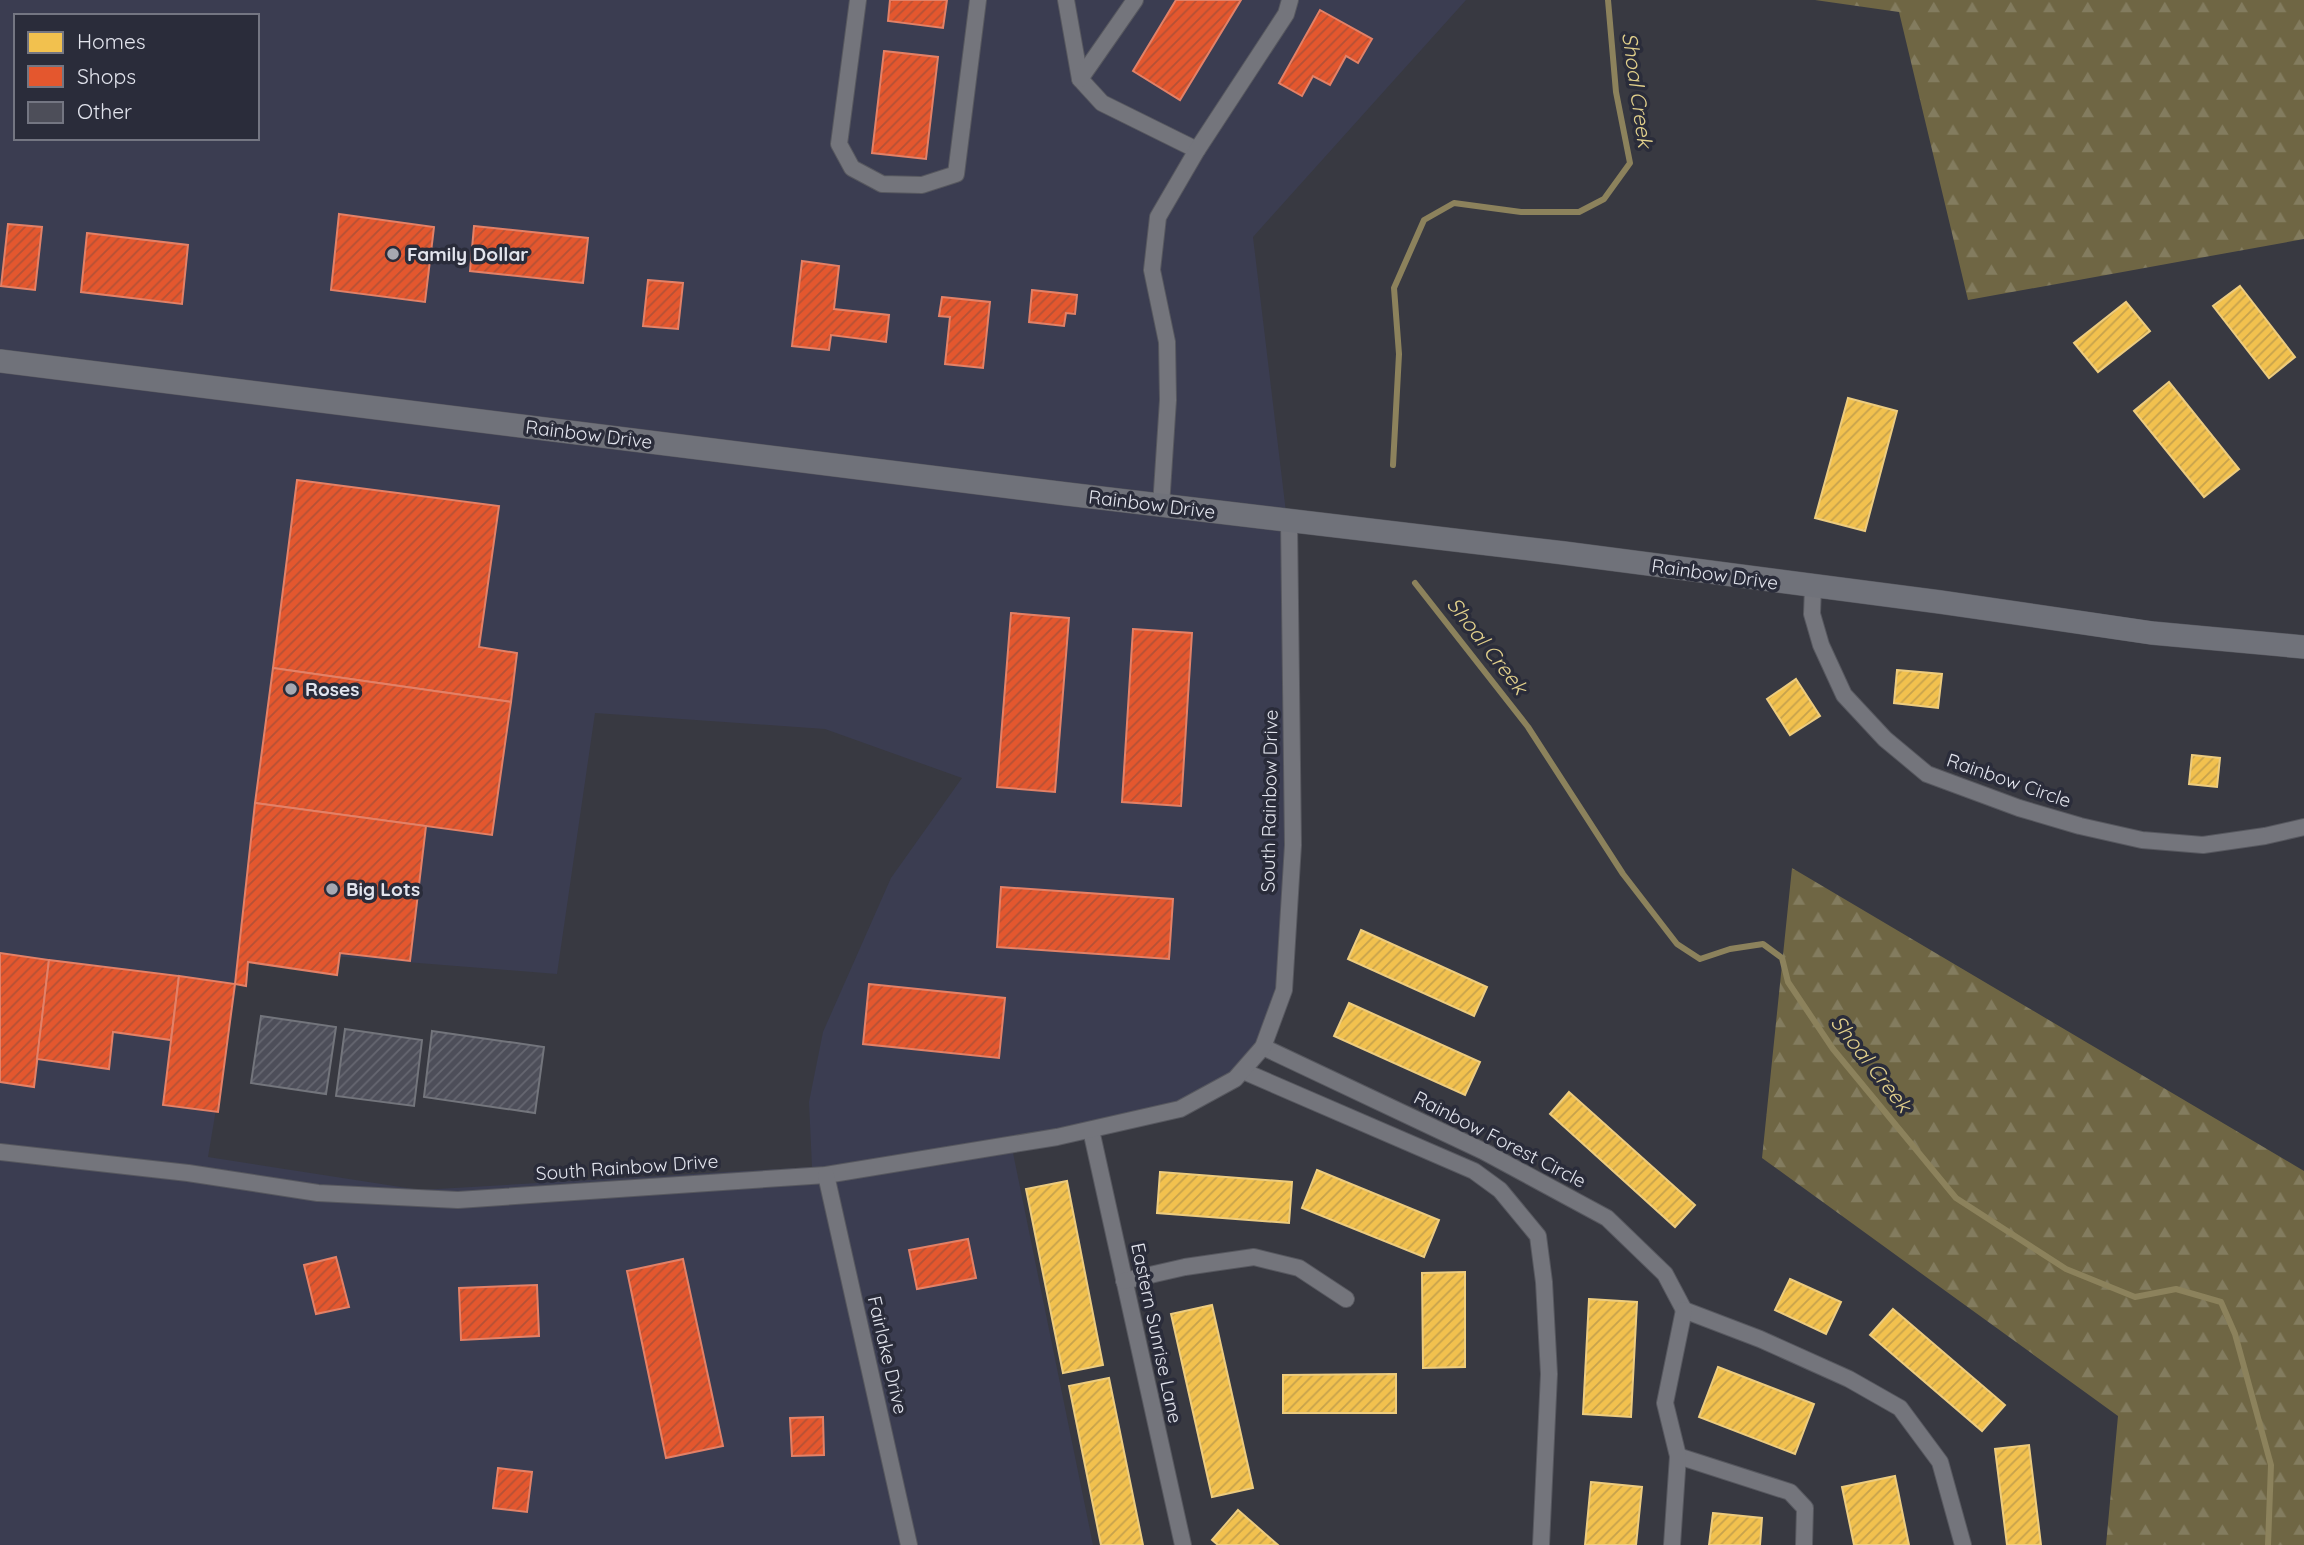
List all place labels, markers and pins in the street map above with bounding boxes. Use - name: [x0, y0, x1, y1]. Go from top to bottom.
- place label: Family Dollar: [407, 242, 529, 266]
- marker: Family Dollar: [385, 246, 401, 262]
- place label: Roses: [305, 677, 359, 701]
- marker: Roses: [283, 681, 299, 697]
- place label: Big Lots: [346, 877, 420, 901]
- marker: Big Lots: [324, 881, 340, 897]

